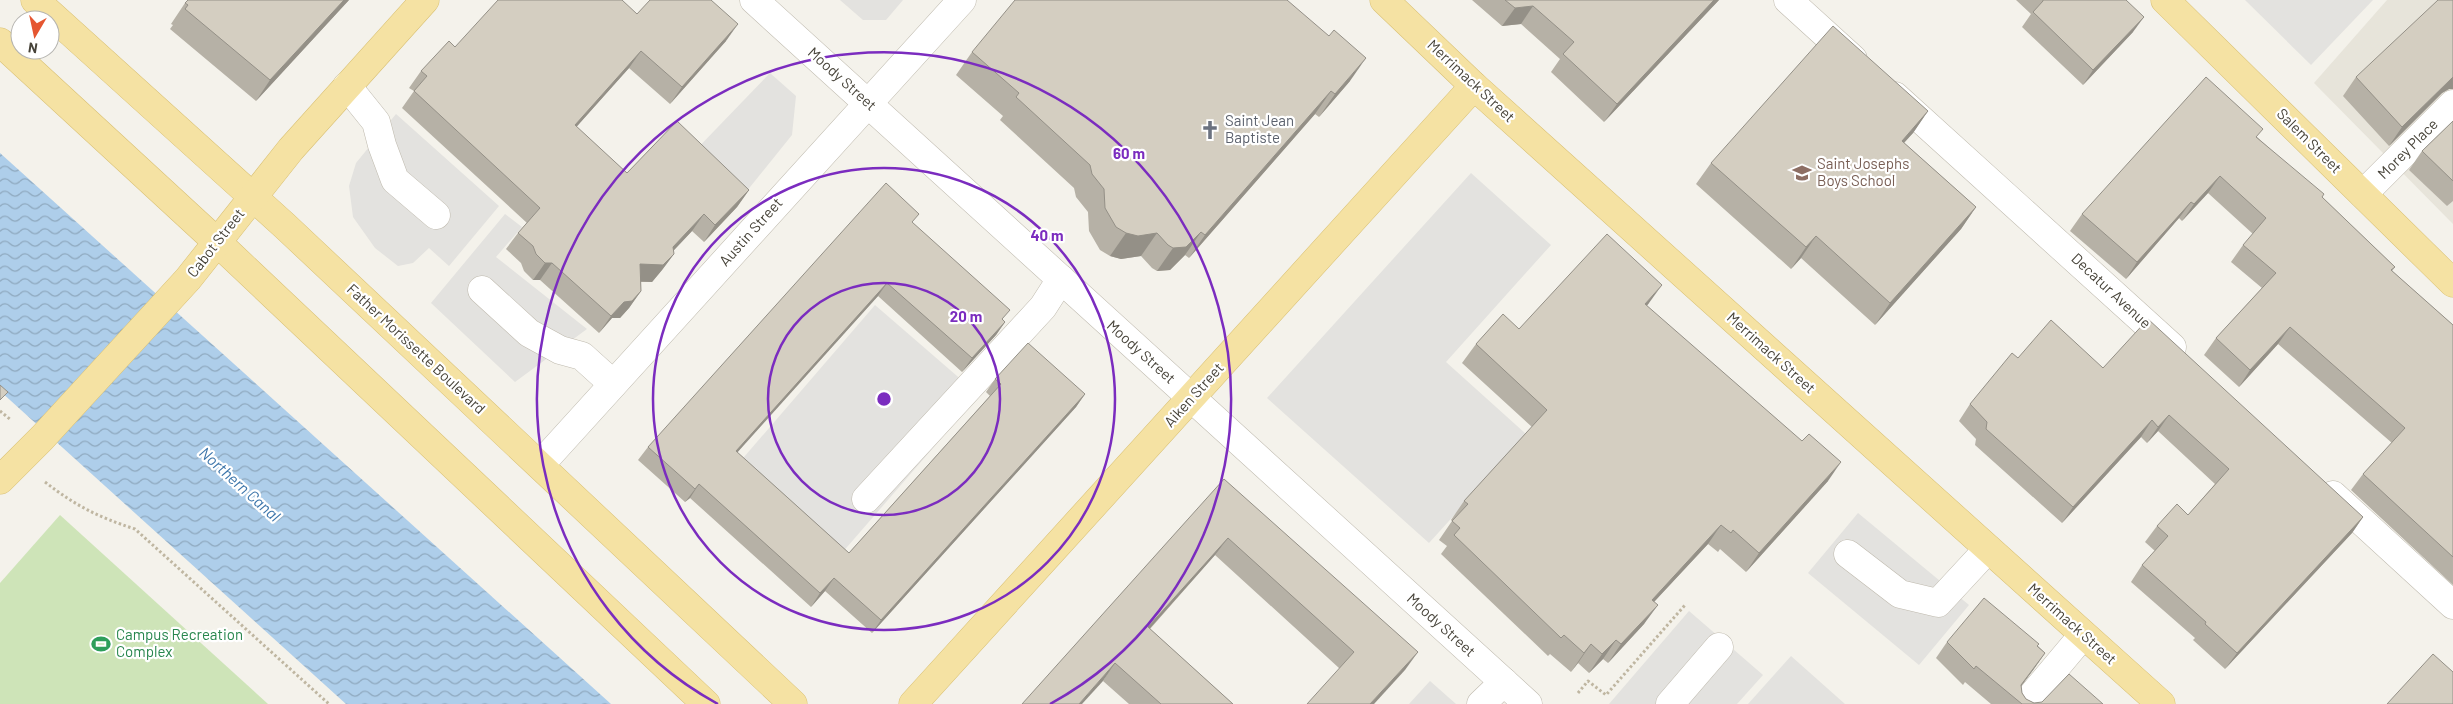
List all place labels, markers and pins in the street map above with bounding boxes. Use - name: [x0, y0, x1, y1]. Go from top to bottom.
- place label: Saint Jean Baptiste: [1225, 111, 1294, 146]
- church icon: Saint Jean Baptiste: [1199, 119, 1221, 141]
- place label: Saint Josephs Boys School: [1817, 154, 1909, 189]
- school or university icon: Saint Josephs Boys School: [1791, 162, 1813, 184]
- centre of rings: [875, 390, 893, 408]
- place label: Campus Recreation Complex: [116, 625, 243, 660]
- sports icon: Campus Recreation Complex: [90, 633, 112, 655]

